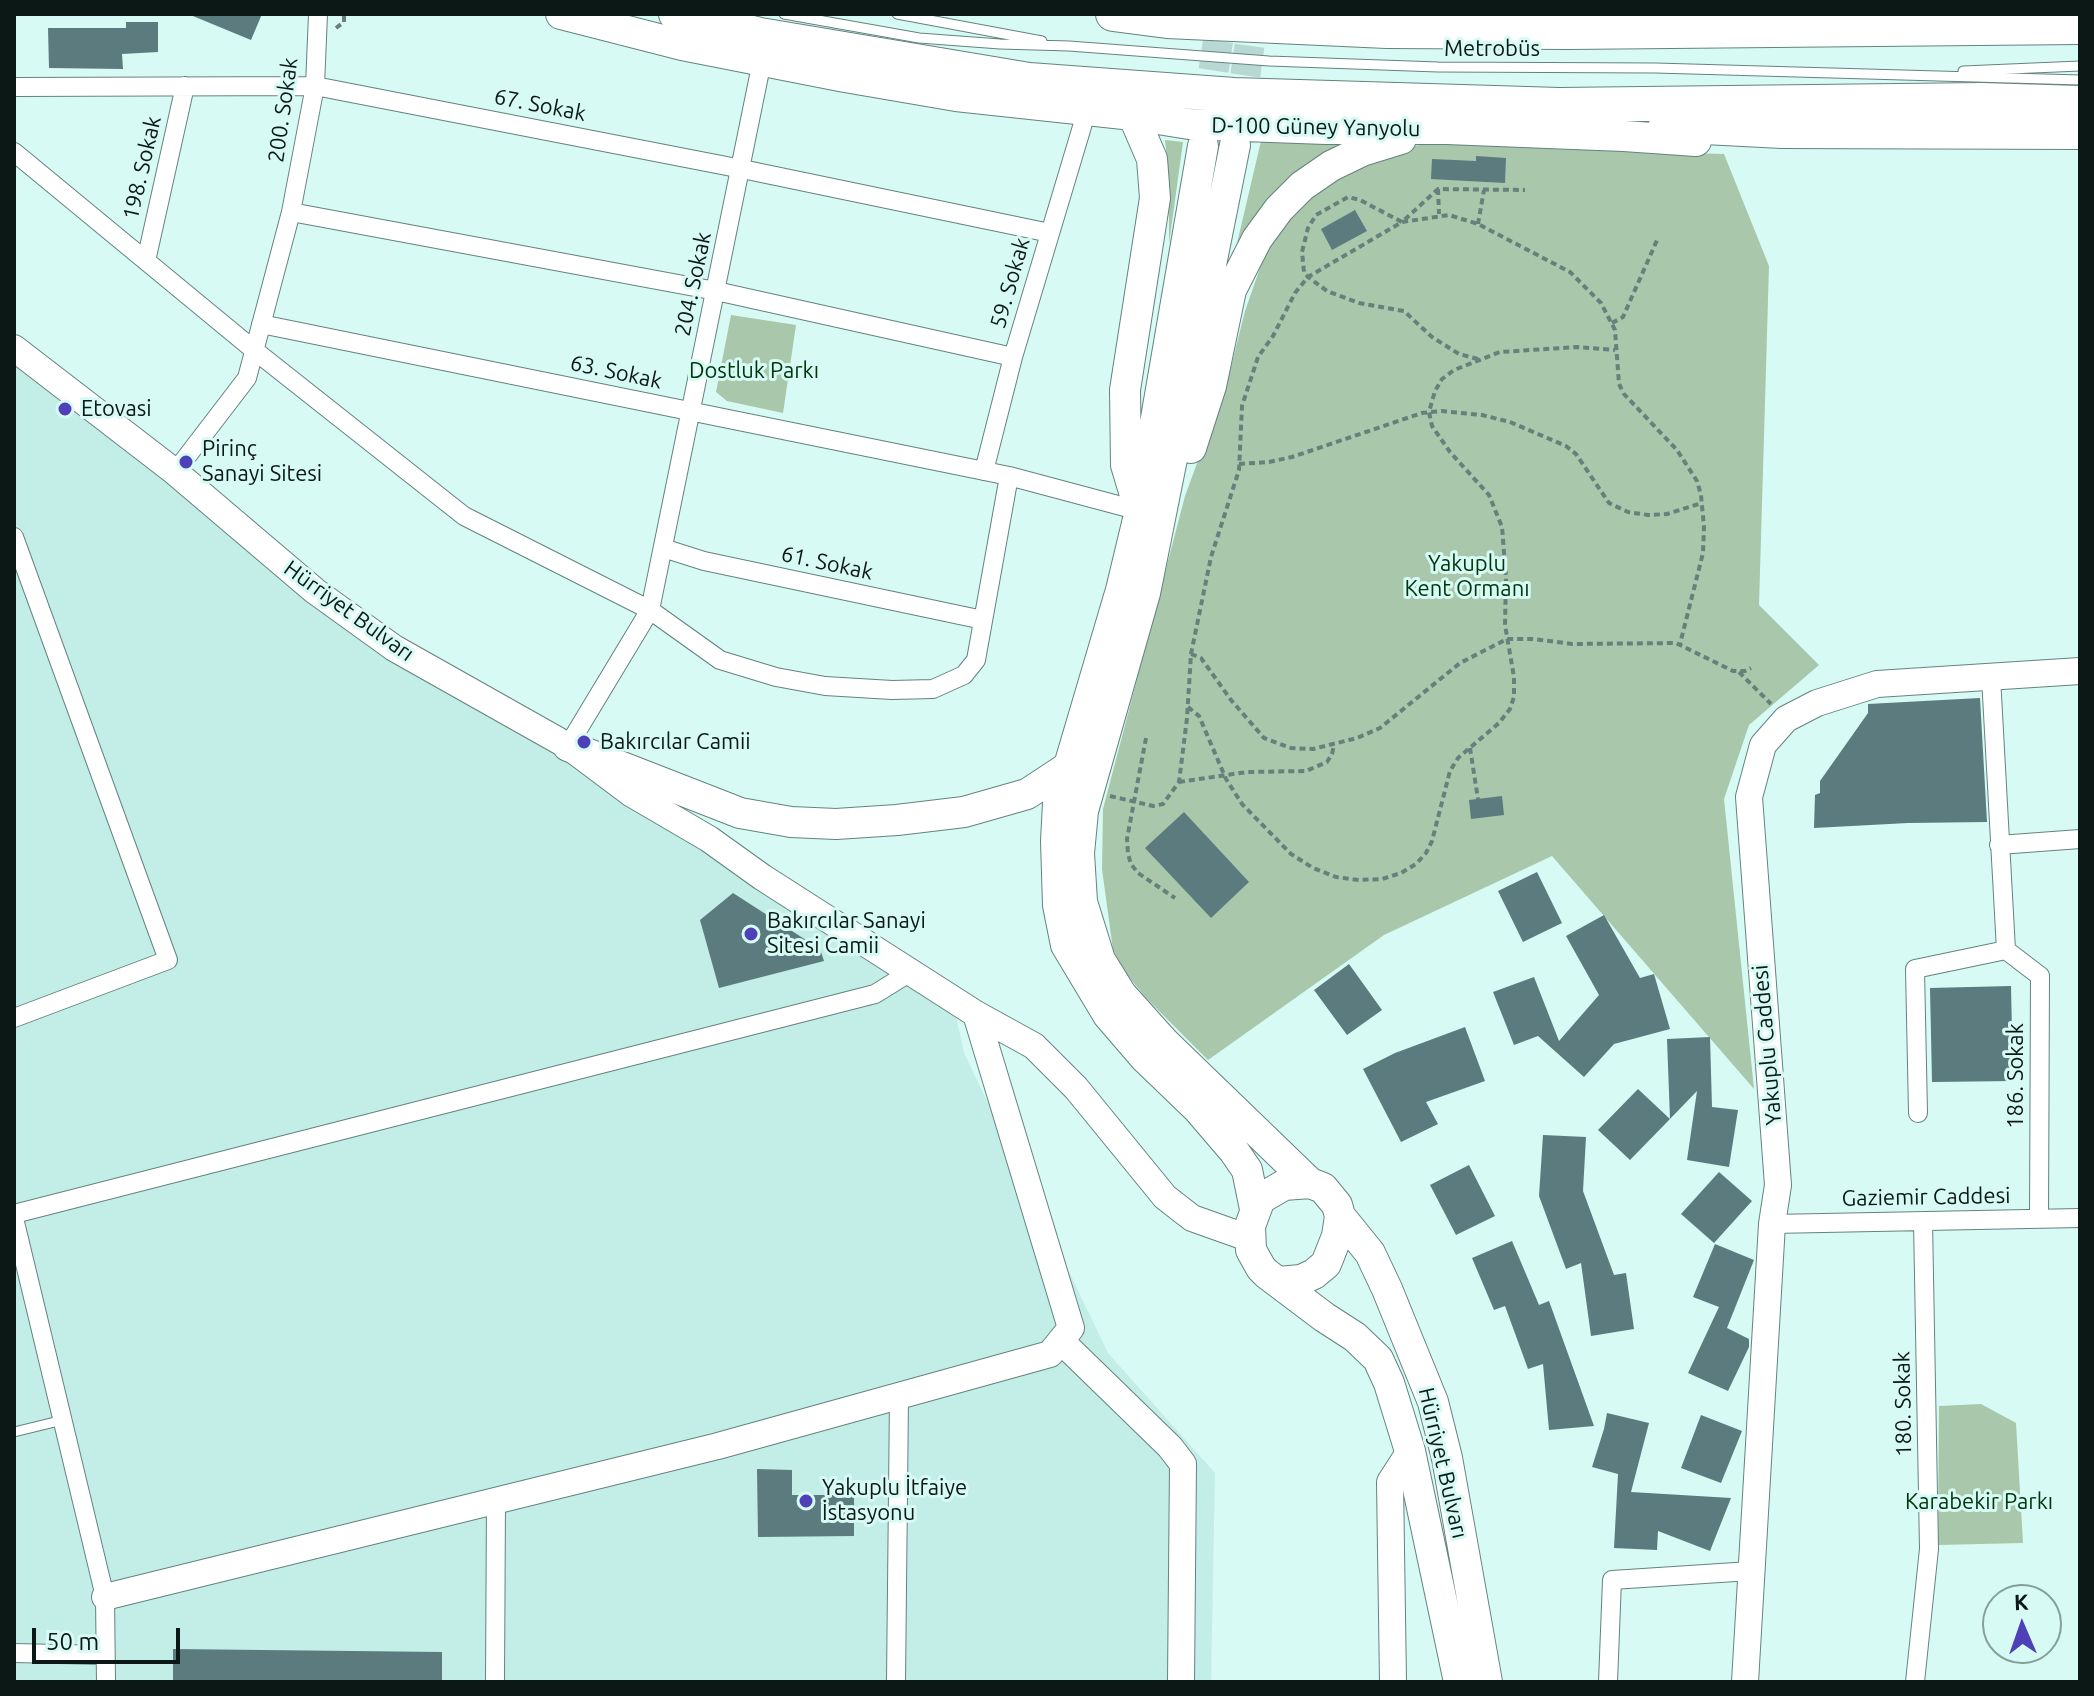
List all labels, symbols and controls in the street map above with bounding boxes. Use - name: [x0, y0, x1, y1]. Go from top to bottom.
- street label: Metrobüs: [1444, 36, 1540, 62]
- street label: 200. Sokak: [263, 56, 303, 164]
- street label: 67. Sokak: [492, 83, 588, 127]
- street label: D-100 Güney Yanyolu: [1211, 112, 1421, 142]
- street label: 198. Sokak: [117, 114, 167, 222]
- street label: 204. Sokak: [669, 230, 717, 338]
- street label: 59. Sokak: [984, 235, 1036, 331]
- street label: 63. Sokak: [568, 349, 664, 395]
- park label: Dostluk Parkı: [689, 358, 819, 384]
- place label: Etovasi: [81, 396, 152, 422]
- marker: Etovasi: [56, 400, 74, 418]
- place label: Pirinç Sanayi Sitesi: [202, 436, 322, 488]
- marker: Pirinç Sanayi Sitesi: [177, 453, 195, 471]
- street label: 61. Sokak: [779, 540, 875, 586]
- park label: Yakuplu Kent Ormanı: [1404, 551, 1530, 602]
- street label: Hürriyet Bulvarı: [279, 555, 419, 667]
- place label: Bakırcılar Camii: [600, 729, 751, 755]
- marker: Bakırcılar Camii: [575, 733, 593, 751]
- place label: Bakırcılar Sanayi Sitesi Camii: [767, 908, 926, 960]
- marker: Bakırcılar Sanayi Sitesi Camii: [742, 925, 760, 943]
- street label: Yakuplu Caddesi: [1747, 964, 1787, 1126]
- street label: 186. Sokak: [2003, 1023, 2029, 1129]
- street label: Gaziemir Caddesi: [1841, 1182, 2011, 1212]
- street label: 180. Sokak: [1889, 1351, 1917, 1457]
- street label: Hürriyet Bulvarı: [1413, 1385, 1473, 1541]
- place label: Yakuplu İtfaiye İstasyonu: [822, 1475, 967, 1526]
- park label: Karabekir Parkı: [1905, 1489, 2053, 1515]
- marker: Yakuplu İtfaiye İstasyonu: [797, 1492, 815, 1510]
- north arrow: [1982, 1584, 2062, 1664]
- text: K: [2013, 1589, 2029, 1614]
- scale bar: [36, 1612, 184, 1662]
- text: 50 m: [46, 1628, 99, 1655]

